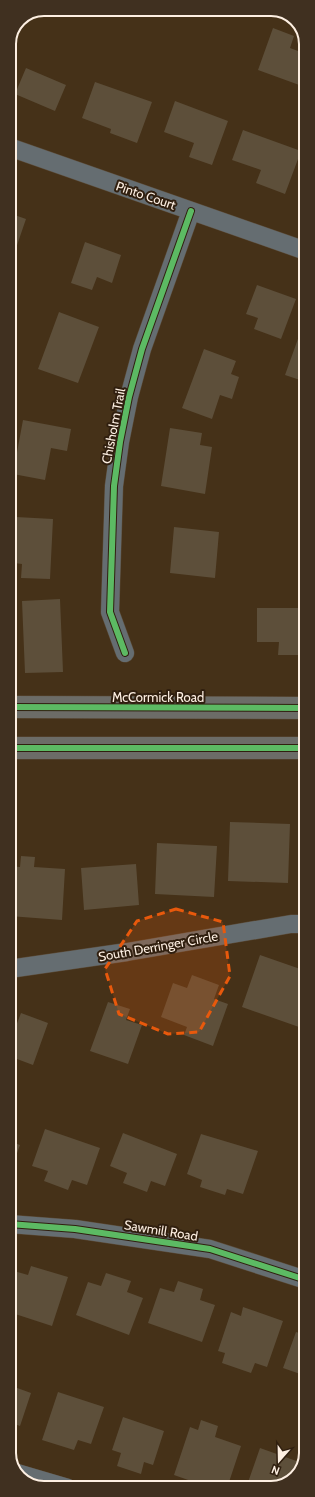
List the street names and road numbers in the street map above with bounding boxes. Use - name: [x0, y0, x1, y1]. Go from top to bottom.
- street label: Pinto Court: [114, 177, 178, 213]
- street label: Chisholm Trail: [98, 387, 128, 465]
- street label: McCormick Road: [112, 689, 204, 705]
- street label: South Derringer Circle: [97, 928, 219, 964]
- street label: Sawmill Road: [123, 1216, 199, 1244]

